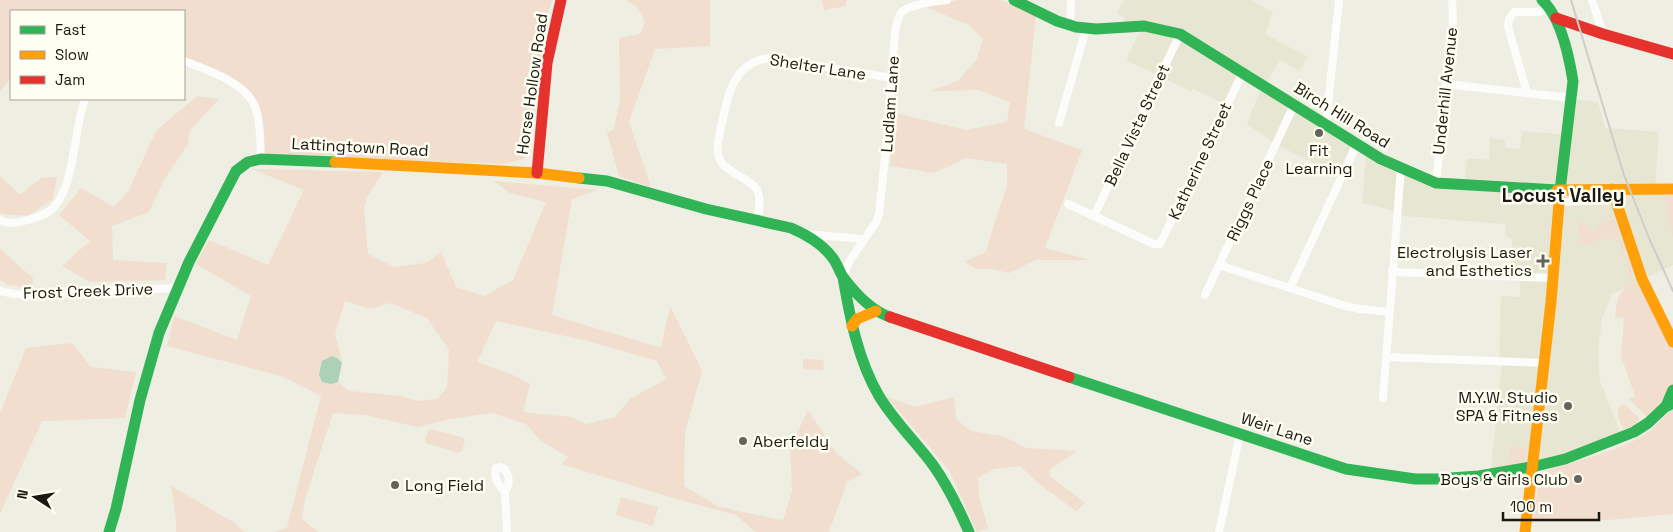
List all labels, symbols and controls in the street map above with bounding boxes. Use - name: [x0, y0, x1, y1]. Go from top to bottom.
- legend: [10, 10, 185, 100]
- street label: Horse Hollow Road: [512, 12, 552, 156]
- text: Fast: [55, 20, 86, 39]
- street label: Underhill Avenue: [1428, 26, 1462, 156]
- text: Slow: [55, 45, 89, 64]
- street label: Shelter Lane: [768, 49, 868, 85]
- street label: Ludlam Lane: [876, 55, 904, 153]
- street label: Bella Vista Street: [1099, 60, 1175, 190]
- text: Jam: [55, 70, 85, 89]
- street label: Birch Hill Road: [1290, 77, 1394, 153]
- street label: Katherine Street: [1164, 99, 1236, 223]
- marker: Fit Learning: [1313, 127, 1325, 139]
- street label: Lattingtown Road: [291, 133, 429, 161]
- place label: Fit Learning: [1285, 140, 1353, 179]
- street label: Riggs Place: [1222, 155, 1278, 245]
- district label: Locust Valley: [1502, 183, 1624, 208]
- place label: Electrolysis Laser and Esthetics: [1397, 242, 1532, 281]
- marker: Electrolysis Laser and Esthetics: [1536, 254, 1550, 268]
- street label: Frost Creek Drive: [23, 278, 153, 304]
- place label: M.Y.W. Studio SPA & Fitness: [1456, 387, 1558, 426]
- marker: M.Y.W. Studio SPA & Fitness: [1562, 400, 1574, 412]
- street label: Weir Lane: [1238, 407, 1316, 451]
- place label: Aberfeldy: [753, 431, 829, 452]
- marker: Aberfeldy: [737, 435, 749, 447]
- place label: Boys & Girls Club: [1440, 469, 1568, 490]
- north arrow: [10, 472, 60, 522]
- marker: Boys & Girls Club: [1572, 473, 1584, 485]
- place label: Long Field: [405, 475, 484, 496]
- marker: Long Field: [389, 479, 401, 491]
- text: N: [13, 488, 32, 501]
- scale bar: [1503, 490, 1599, 522]
- text: 100 m: [1510, 497, 1552, 516]

